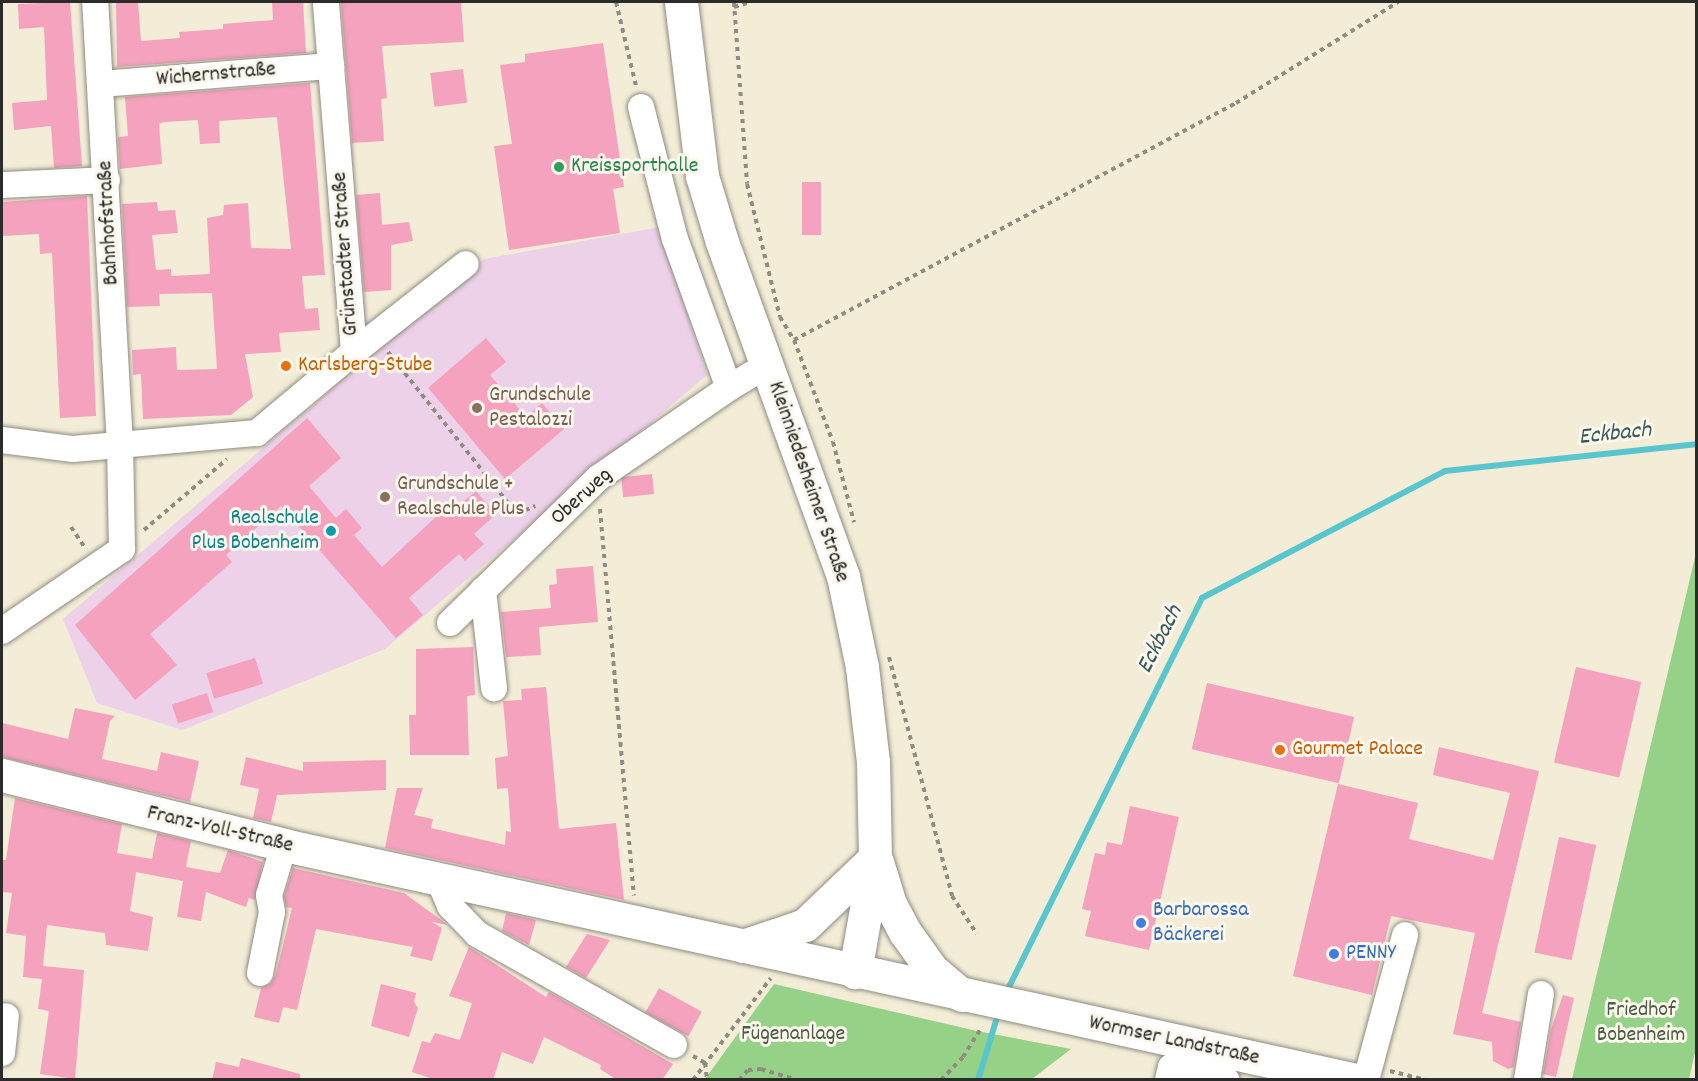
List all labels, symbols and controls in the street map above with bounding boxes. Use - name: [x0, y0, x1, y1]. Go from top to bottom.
- street label: Wichernstraße: [155, 57, 277, 93]
- place label: Kreissporthalle: [571, 154, 698, 180]
- street label: Bahnhofstraße: [93, 160, 125, 286]
- marker: Kreissporthalle: [552, 160, 566, 174]
- street label: Grünstadter Straße: [327, 171, 365, 337]
- place label: Karlsberg-Stube: [298, 353, 432, 379]
- marker: Karlsberg-Stube: [279, 359, 293, 373]
- street label: Kleinniedesheimer Straße: [761, 378, 855, 586]
- place label: Grundschule Pestalozzi: [489, 382, 591, 434]
- marker: Grundschule Pestalozzi: [470, 401, 484, 415]
- water label: Eckbach: [1577, 417, 1653, 453]
- street label: Oberweg: [546, 463, 618, 531]
- place label: Grundschule + Realschule Plus: [397, 471, 525, 522]
- marker: Grundschule + Realschule Plus: [378, 490, 392, 504]
- place label: Realschule Plus Bobenheim: [192, 505, 319, 556]
- marker: Realschule Plus Bobenheim: [324, 524, 338, 538]
- water label: Eckbach: [1132, 601, 1190, 679]
- place label: Gourmet Palace: [1292, 737, 1423, 763]
- marker: Gourmet Palace: [1273, 743, 1287, 757]
- street label: Franz-Voll-Straße: [144, 800, 296, 860]
- place label: Barbarossa Bäckerei: [1153, 897, 1249, 948]
- marker: Barbarossa Bäckerei: [1134, 916, 1148, 930]
- place label: PENNY: [1346, 941, 1396, 967]
- marker: PENNY: [1327, 947, 1341, 961]
- park label: Friedhof Bobenheim: [1597, 997, 1685, 1048]
- street label: Wormser Landstraße: [1086, 1010, 1262, 1072]
- park label: Fügenanlage: [741, 1022, 845, 1048]

